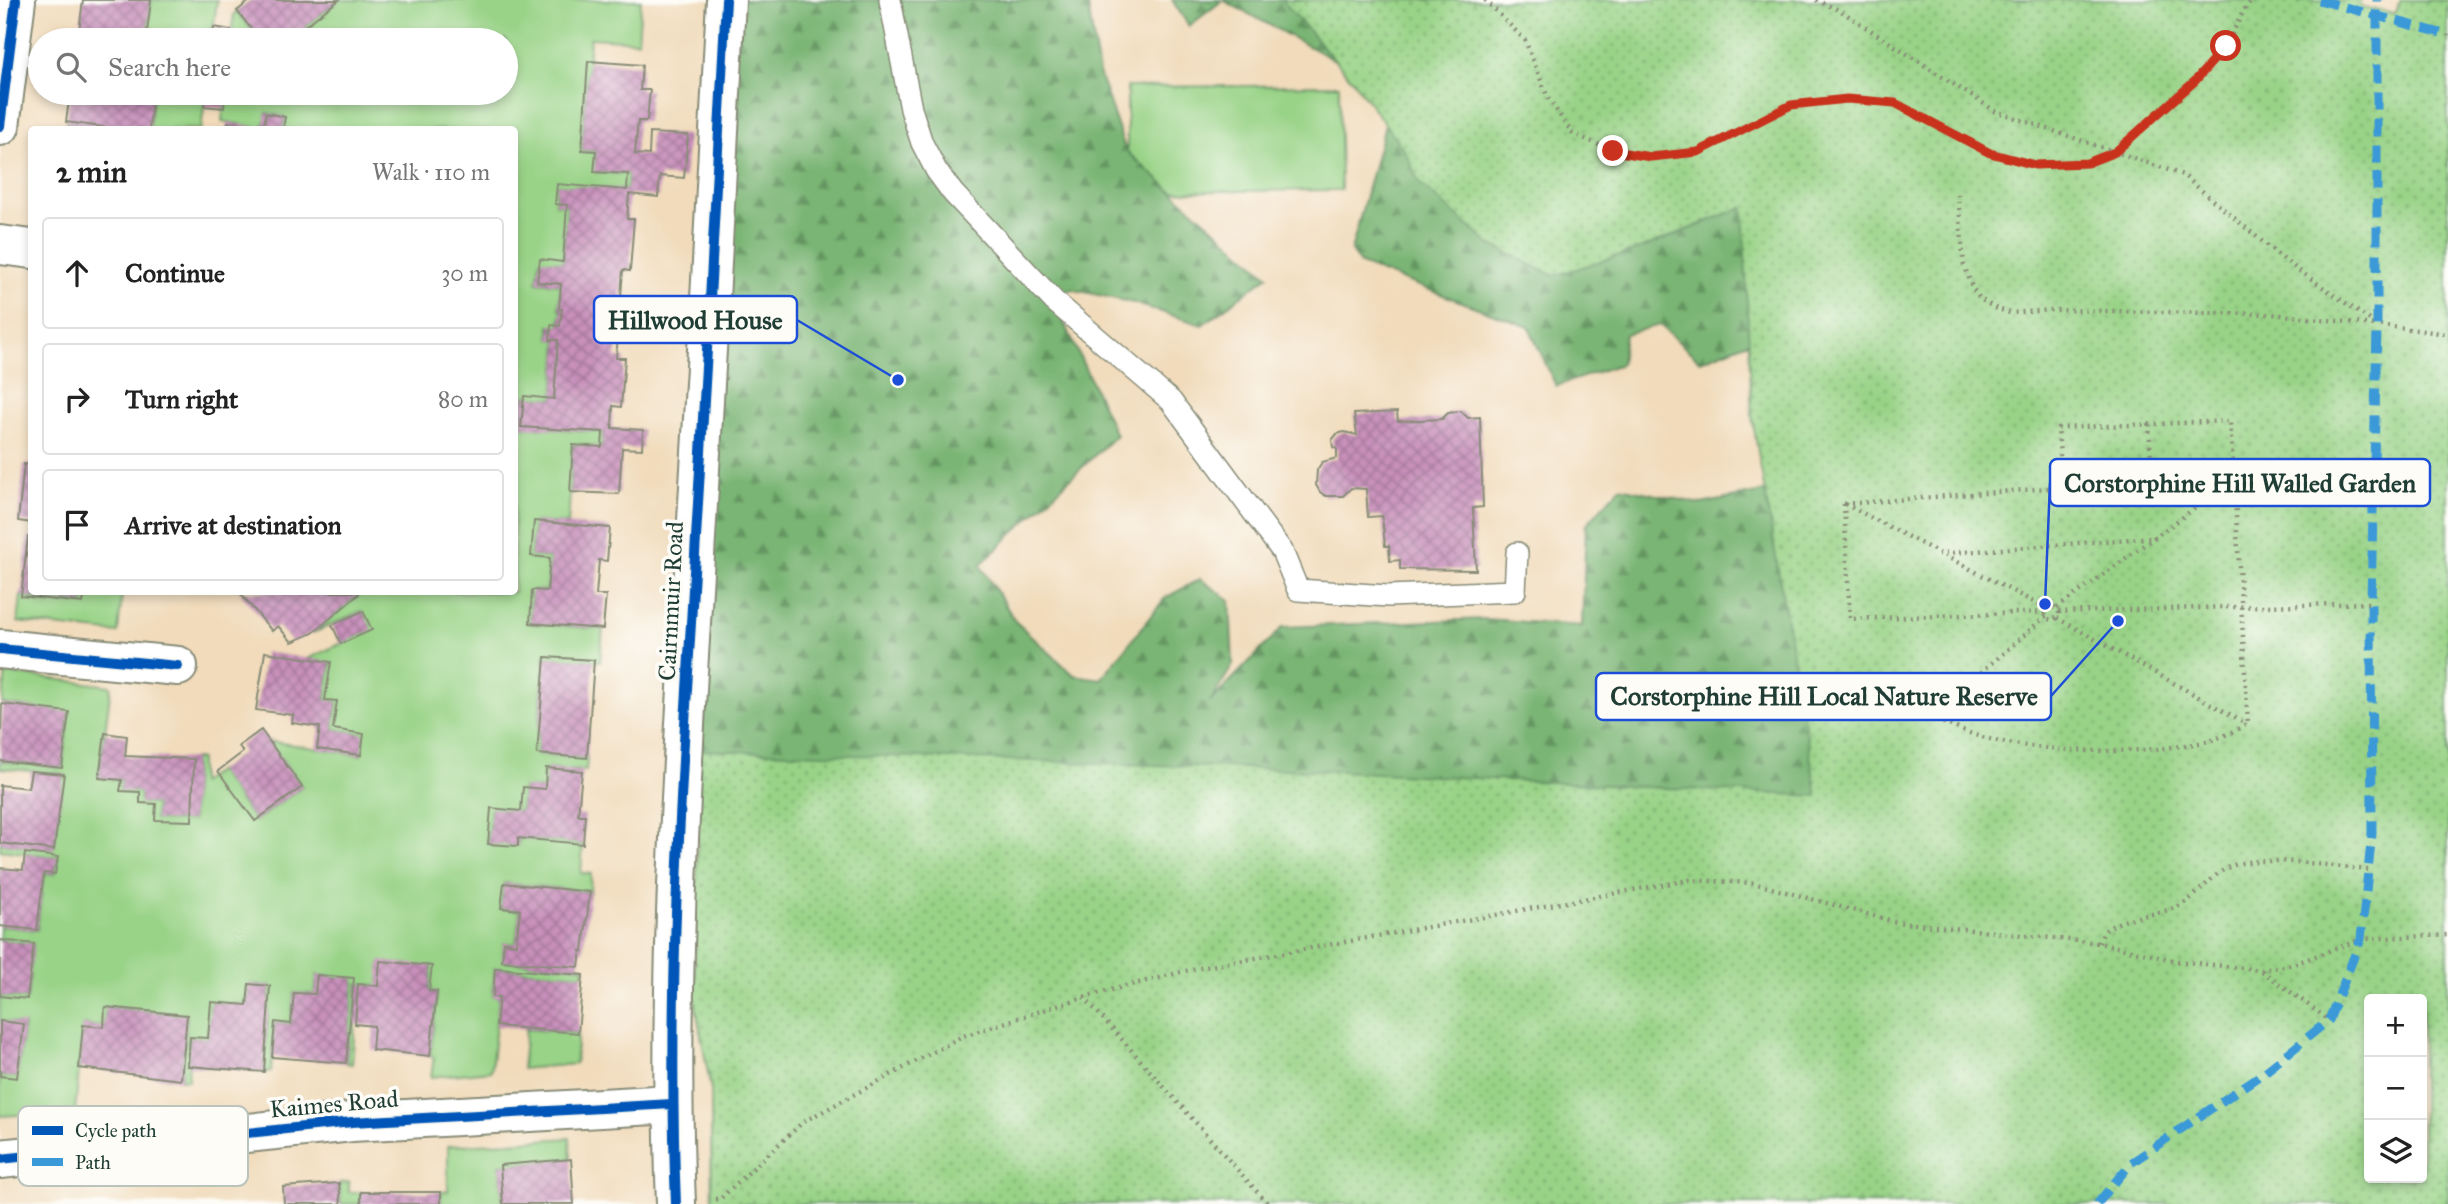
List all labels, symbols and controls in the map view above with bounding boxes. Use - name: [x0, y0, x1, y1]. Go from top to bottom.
- search box: [28, 28, 518, 105]
- route start: [2210, 30, 2241, 61]
- icon: search: [52, 48, 90, 86]
- text: Search here: [108, 51, 231, 83]
- route end: [1597, 135, 1628, 166]
- text: 2 min: [56, 154, 127, 190]
- text: Walk · 110 m: [372, 158, 490, 186]
- icon: ahead: [58, 254, 96, 292]
- text: Continue: [125, 257, 225, 289]
- text: 30 m: [441, 259, 488, 287]
- callout: Hillwood House: [594, 296, 797, 343]
- text: Hillwood House: [607, 304, 783, 336]
- icon: right: [58, 380, 96, 418]
- text: Turn right: [125, 383, 238, 415]
- text: 80 m: [438, 385, 488, 413]
- callout: Corstorphine Hill Walled Garden: [2050, 459, 2430, 506]
- text: Corstorphine Hill Walled Garden: [2064, 467, 2416, 499]
- icon: arrive: [58, 506, 96, 544]
- text: Arrive at destination: [125, 509, 342, 541]
- street label: Cairnmuir Road: [652, 520, 690, 682]
- callout: Corstorphine Hill Local Nature Reserve: [1596, 673, 2051, 720]
- text: Corstorphine Hill Local Nature Reserve: [1610, 680, 2038, 712]
- map controls: [2364, 994, 2427, 1183]
- button: +: [2364, 994, 2427, 1057]
- button: −: [2364, 1057, 2427, 1120]
- street label: Kaimes Road: [268, 1083, 400, 1125]
- legend: [18, 1106, 248, 1186]
- text: Cycle path: [75, 1119, 157, 1142]
- button: layers: [2364, 1120, 2427, 1183]
- text: Path: [75, 1151, 111, 1174]

